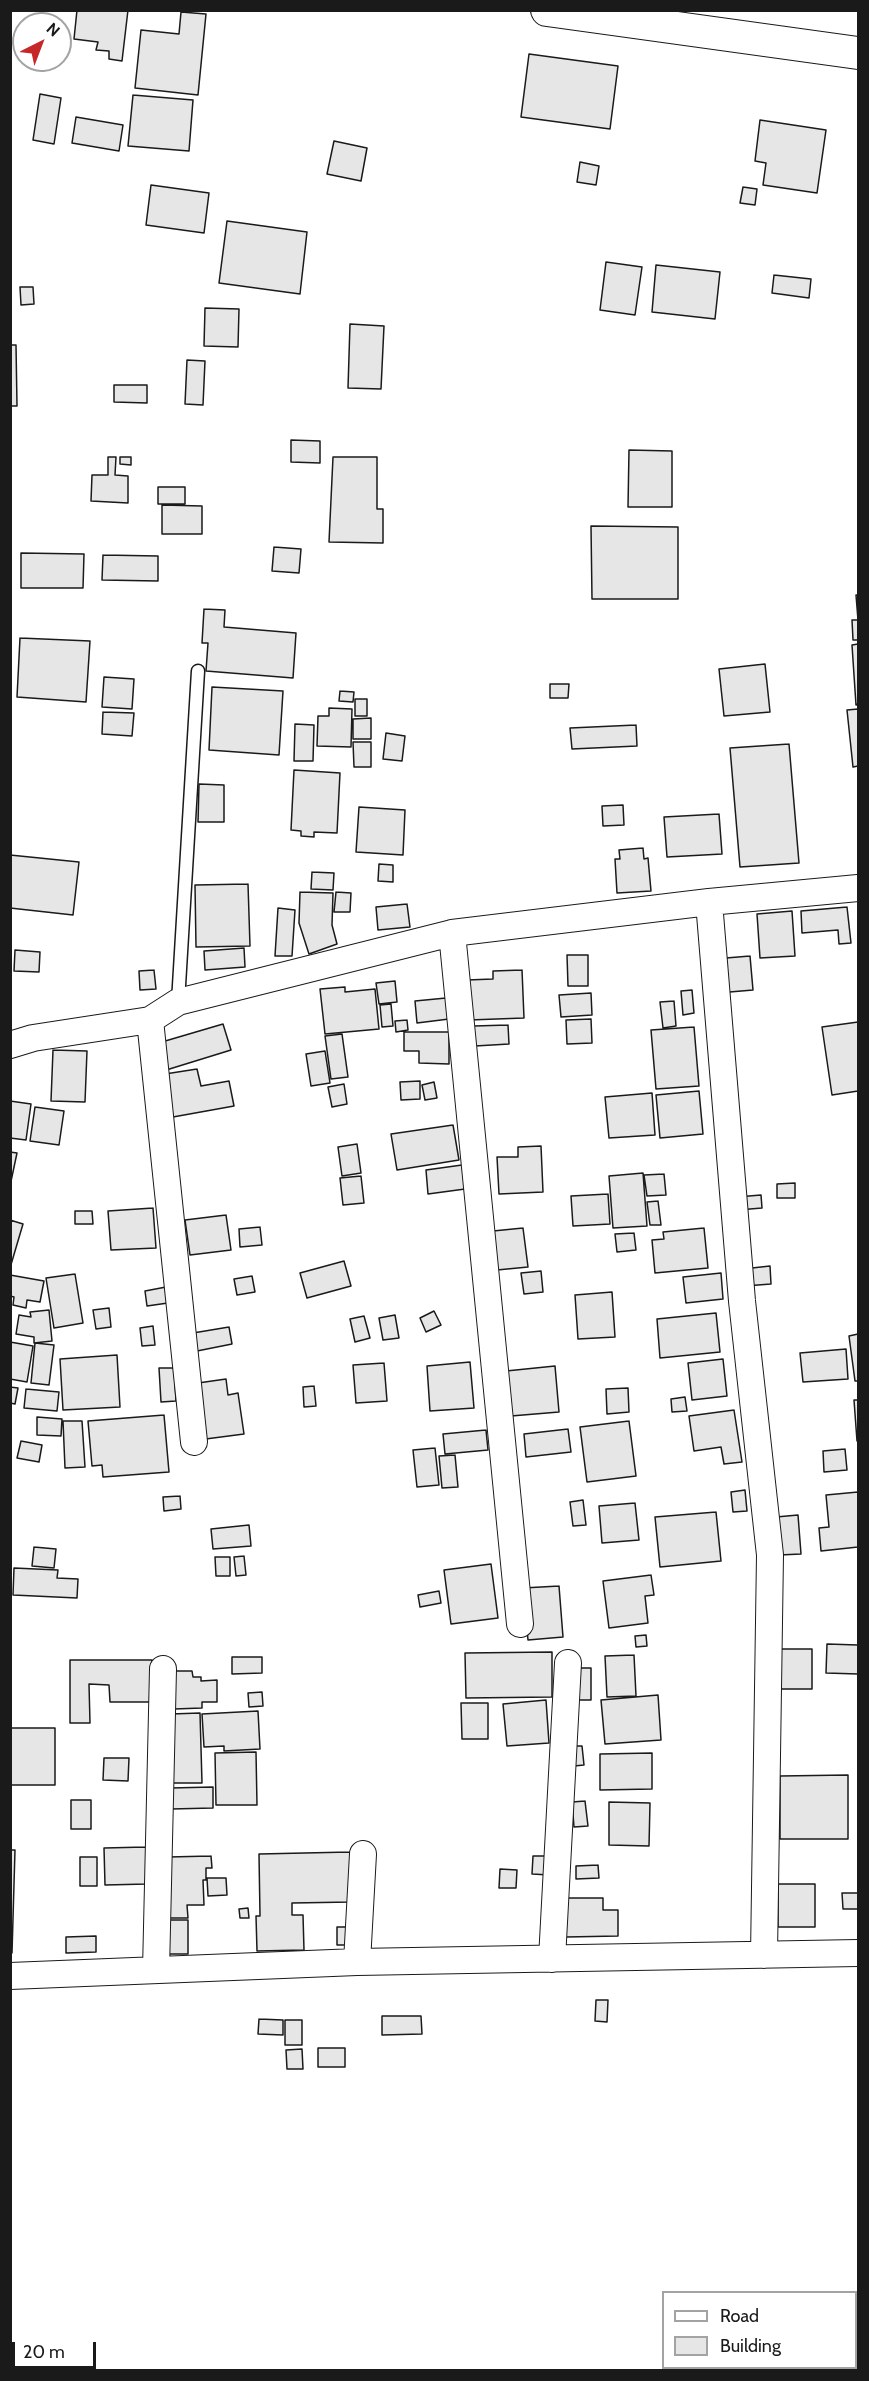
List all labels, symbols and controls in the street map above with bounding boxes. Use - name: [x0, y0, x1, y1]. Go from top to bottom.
- north arrow: [12, 12, 72, 72]
- text: N: [42, 19, 64, 41]
- legend: [662, 2291, 857, 2369]
- text: Road: [720, 2305, 759, 2327]
- scale bar: [15, 2330, 99, 2368]
- text: Building: [720, 2335, 781, 2357]
- text: 20 m: [23, 2341, 65, 2363]

